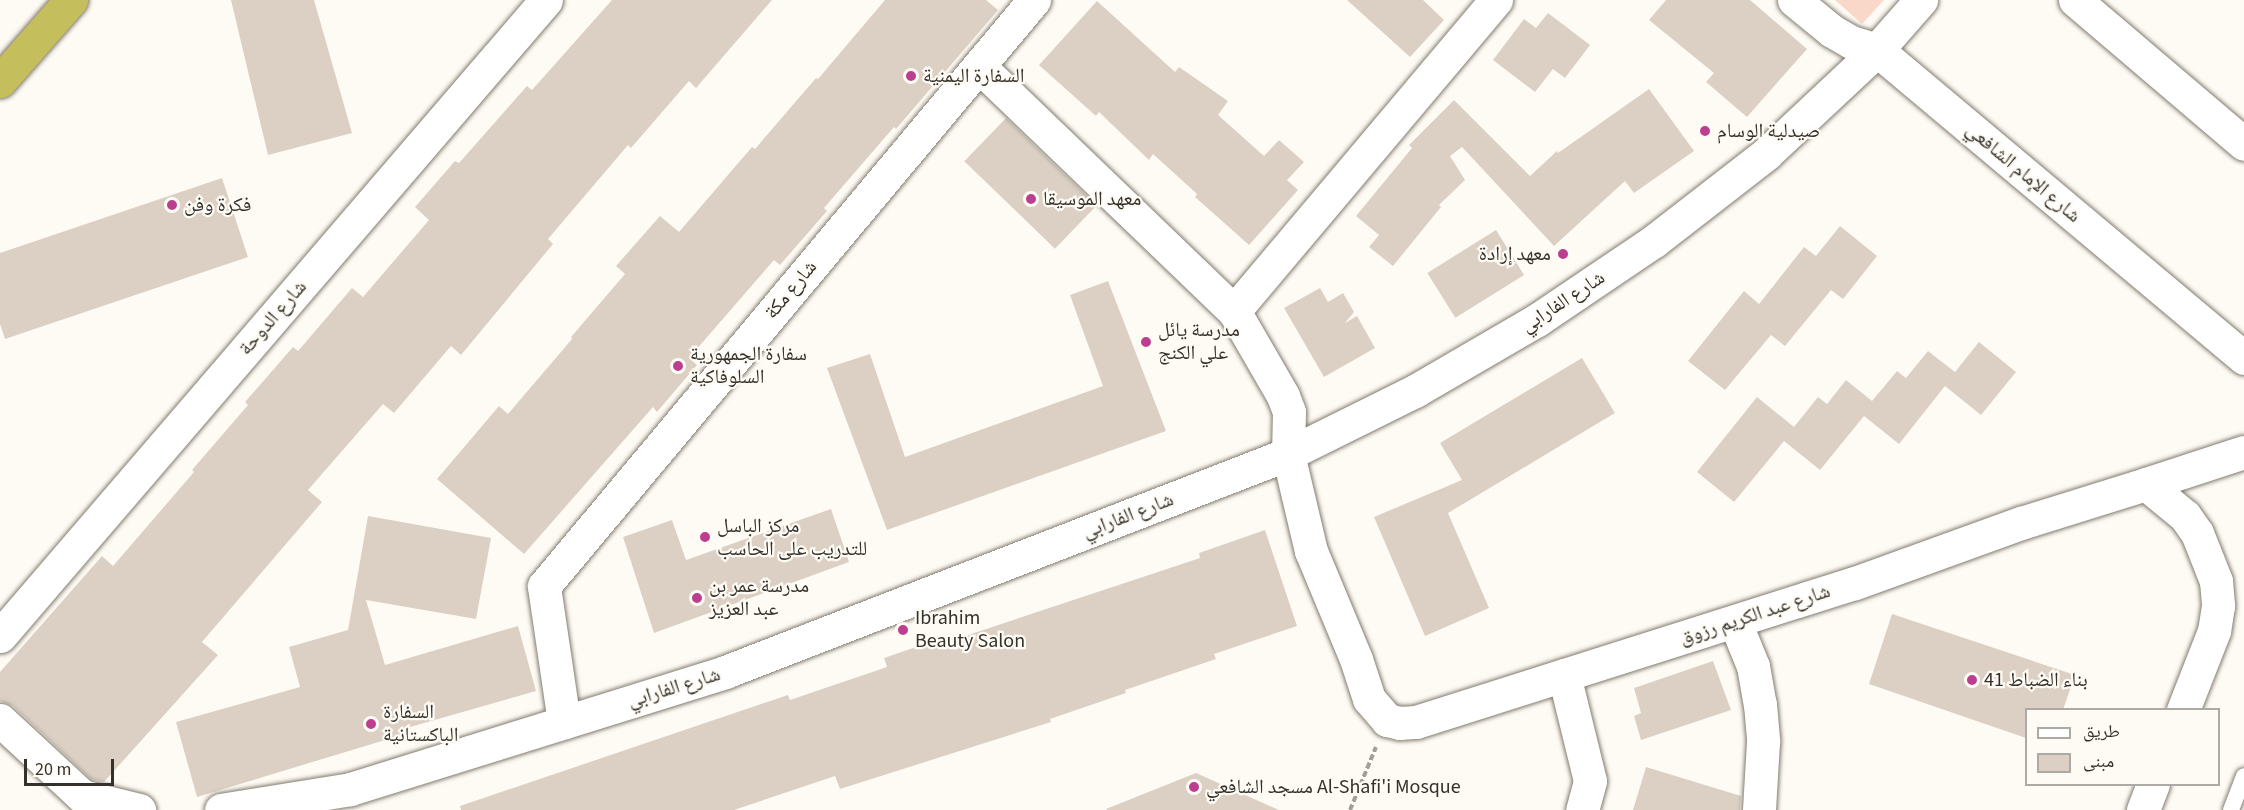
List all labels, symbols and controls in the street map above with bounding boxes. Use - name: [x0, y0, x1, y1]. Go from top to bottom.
- place label: السفارة اليمنية: [923, 64, 1024, 88]
- marker: السفارة اليمنية: [904, 69, 918, 83]
- street label: شارع الإمام الشافعي: [1961, 118, 2085, 228]
- place label: صيدلية الوسام: [1717, 119, 1820, 143]
- marker: صيدلية الوسام: [1698, 124, 1712, 138]
- place label: معهد الموسيقا: [1043, 187, 1141, 211]
- marker: معهد الموسيقا: [1024, 192, 1038, 206]
- place label: فكرة وفن: [184, 193, 251, 217]
- marker: فكرة وفن: [165, 198, 179, 212]
- place label: معهد إرادة: [1479, 242, 1551, 266]
- marker: معهد إرادة: [1556, 247, 1570, 261]
- street label: شارع مكة: [760, 256, 822, 324]
- street label: شارع الفارابي: [1516, 266, 1610, 338]
- street label: شارع الدوحة: [234, 276, 312, 360]
- place label: مدرسة يائل علي الكنج: [1158, 318, 1240, 365]
- marker: مدرسة يائل علي الكنج: [1139, 335, 1153, 349]
- place label: سفارة الجمهورية السلوفاكية: [690, 342, 807, 389]
- marker: سفارة الجمهورية السلوفاكية: [671, 359, 685, 373]
- street label: شارع الفارابي: [1079, 488, 1177, 544]
- place label: مركز الباسل للتدريب على الحاسب: [717, 514, 867, 561]
- marker: مركز الباسل للتدريب على الحاسب: [698, 530, 712, 544]
- place label: مدرسة عمر بن عبد العزيز: [709, 574, 809, 621]
- street label: شارع عبد الكريم رزوق: [1677, 579, 1833, 651]
- marker: مدرسة عمر بن عبد العزيز: [690, 591, 704, 605]
- place label: Ibrahim Beauty Salon: [915, 606, 1025, 653]
- marker: Ibrahim Beauty Salon: [896, 623, 910, 637]
- street label: شارع الفارابي: [625, 663, 723, 713]
- place label: بناء الضباط 41: [1984, 668, 2088, 692]
- marker: بناء الضباط 41: [1965, 673, 1979, 687]
- place label: السفارة الباكستانية: [383, 700, 458, 747]
- legend: [2025, 708, 2220, 786]
- marker: السفارة الباكستانية: [364, 717, 378, 731]
- text: طريق: [2083, 719, 2120, 744]
- scale bar: [27, 747, 117, 785]
- text: مبنى: [2083, 749, 2114, 774]
- text: 20 m: [35, 757, 71, 782]
- place label: مسجد الشافعي Al-Shafi'i Mosque: [1206, 775, 1461, 799]
- marker: مسجد الشافعي Al-Shafi'i Mosque: [1187, 780, 1201, 794]

